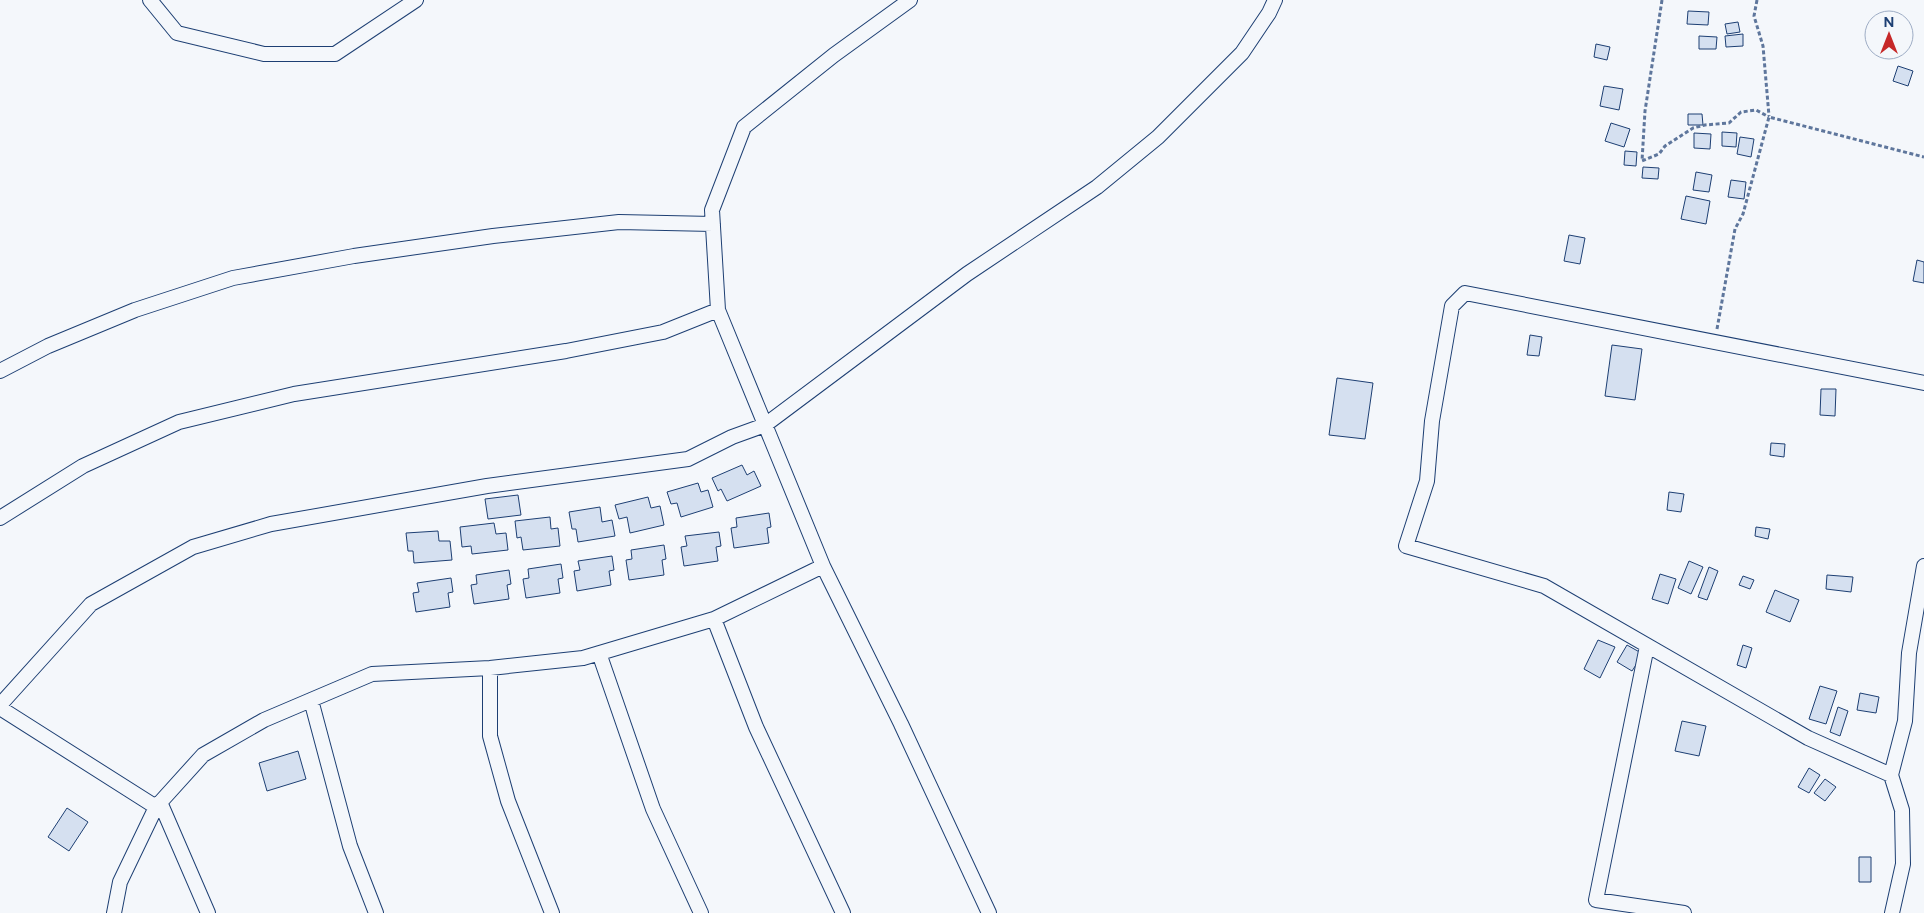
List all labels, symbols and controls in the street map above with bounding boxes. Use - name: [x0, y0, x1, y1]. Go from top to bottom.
- north arrow: [1864, 10, 1914, 60]
- text: N: [1884, 14, 1894, 31]

